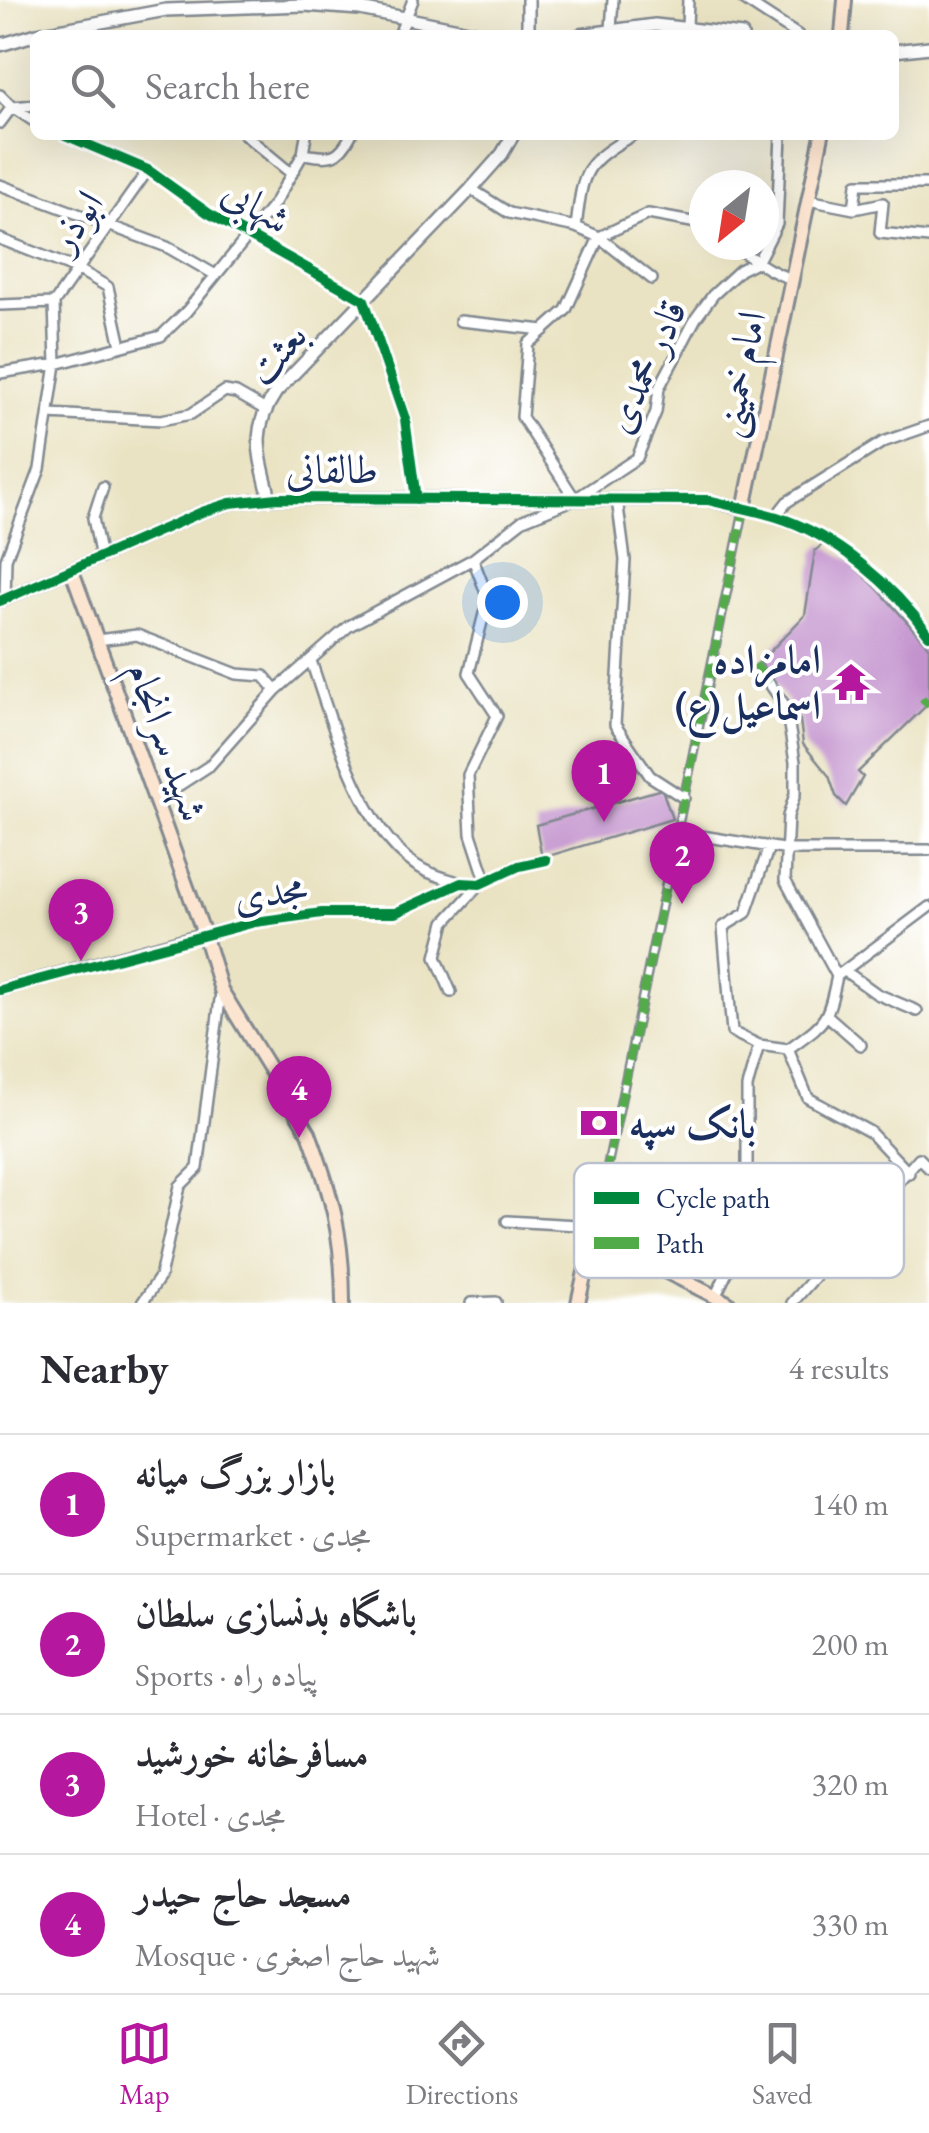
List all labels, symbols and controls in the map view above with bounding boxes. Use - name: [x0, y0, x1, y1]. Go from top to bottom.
- search box: [30, 30, 899, 140]
- icon: search: [65, 58, 120, 113]
- text: Search here: [145, 61, 310, 110]
- street label: شهابی: [212, 165, 301, 247]
- north arrow: [689, 170, 779, 260]
- street label: ابوذر: [33, 180, 114, 265]
- street label: قادر محمدی: [592, 291, 698, 441]
- street label: امام خمینی: [700, 306, 786, 444]
- street label: بعثت: [234, 311, 318, 395]
- street label: طالقانی: [286, 443, 378, 495]
- your location: [477, 577, 528, 628]
- place label: امامزاده اسماعیل(ع): [675, 633, 821, 738]
- street label: شهید سرانجام: [107, 654, 221, 831]
- temple icon: امامزاده اسماعیل(ع): [830, 661, 872, 703]
- pin: 1: [572, 740, 636, 822]
- pin: 2: [650, 822, 714, 904]
- street label: مجدی: [230, 861, 310, 923]
- pin: 3: [48, 878, 114, 961]
- pin: 4: [266, 1056, 332, 1138]
- place label: بانک سپه: [629, 1097, 756, 1151]
- bank icon: بانک سپه: [578, 1102, 620, 1144]
- legend: [574, 1163, 904, 1278]
- text: Cycle path: [656, 1180, 770, 1216]
- text: Path: [656, 1225, 704, 1261]
- text: Nearby: [40, 1341, 169, 1396]
- text: 4 results: [789, 1347, 889, 1389]
- text: بازار بزرگ میانه: [135, 1448, 336, 1497]
- text: 1: [64, 1483, 81, 1525]
- text: 140 m: [812, 1483, 889, 1525]
- text: Supermarket · مجدی: [135, 1514, 371, 1556]
- text: باشگاه بدنسازی سلطان: [135, 1588, 417, 1637]
- text: 2: [64, 1623, 81, 1665]
- text: 200 m: [812, 1623, 889, 1665]
- text: Sports · پیاده راه: [135, 1654, 319, 1696]
- text: مسافرخانه خورشید: [135, 1728, 369, 1777]
- text: 3: [64, 1763, 81, 1805]
- text: 320 m: [812, 1763, 889, 1805]
- text: Hotel · مجدی: [135, 1794, 285, 1836]
- text: مسجد حاج حیدر: [135, 1868, 352, 1917]
- text: 4: [64, 1903, 81, 1945]
- text: 330 m: [812, 1903, 889, 1945]
- text: Mosque · شهید حاج اصغری: [135, 1934, 440, 1976]
- tab: Map: [117, 2016, 172, 2112]
- tab: Directions: [406, 2016, 518, 2112]
- tab: Saved: [752, 2016, 812, 2112]

